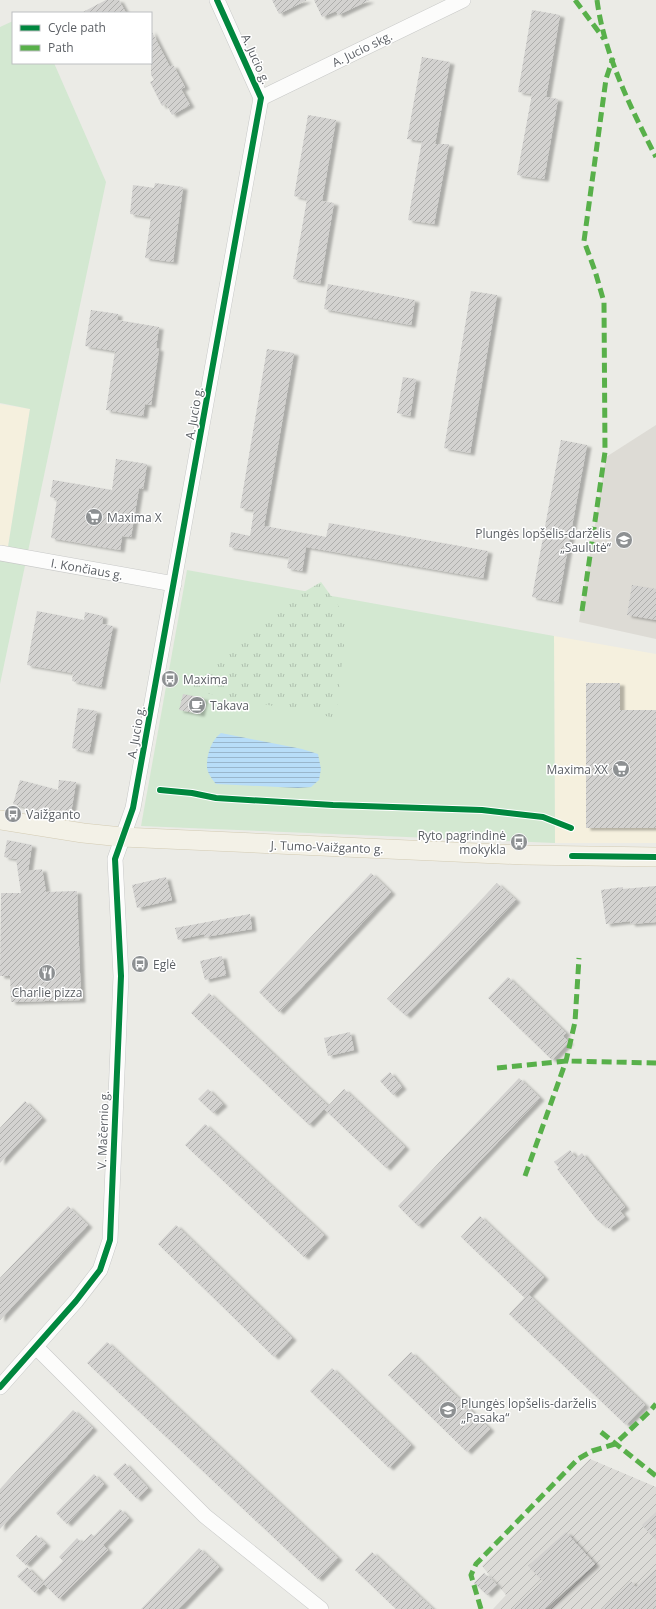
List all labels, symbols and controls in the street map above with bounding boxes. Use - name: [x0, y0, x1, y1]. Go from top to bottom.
- legend: [12, 12, 152, 64]
- text: Cycle path: [48, 19, 106, 36]
- street label: A. Jucio skg.: [329, 27, 395, 71]
- street label: A. Jucio g.: [237, 31, 275, 87]
- text: Path: [48, 39, 74, 56]
- street label: A. Jucio g.: [181, 385, 207, 441]
- supermarket icon: Maxima X: [84, 507, 104, 527]
- place label: Maxima X: [107, 509, 162, 526]
- place label: Plungės lopšelis-darželis „Saulutė“: [475, 525, 612, 556]
- school or university icon: Plungės lopšelis-darželis „Saulutė“: [614, 530, 634, 550]
- street label: I. Končiaus g.: [50, 554, 124, 584]
- bus stop icon: Maxima: [160, 669, 180, 689]
- place label: Maxima: [183, 671, 228, 688]
- cafe icon: Takava: [187, 695, 207, 715]
- place label: Takava: [210, 697, 249, 714]
- street label: A. Jucio g.: [123, 704, 149, 760]
- supermarket icon: Maxima XX: [611, 759, 631, 779]
- place label: Maxima XX: [546, 761, 608, 778]
- bus stop icon: Vaižganto: [3, 804, 23, 824]
- place label: Vaižganto: [26, 806, 81, 823]
- place label: Ryto pagrindinė mokykla: [418, 827, 506, 858]
- bus stop icon: Ryto pagrindinė mokykla: [509, 832, 529, 852]
- street label: J. Tumo-Vaižganto g.: [269, 836, 384, 857]
- bus stop icon: Eglė: [130, 954, 150, 974]
- place label: Eglė: [153, 956, 176, 973]
- restaurant icon: Charlie pizza: [37, 963, 57, 983]
- place label: Charlie pizza: [12, 984, 82, 1001]
- street label: V. Mačernio g.: [93, 1090, 113, 1170]
- place label: Plungės lopšelis-darželis „Pasaka“: [461, 1395, 597, 1426]
- school or university icon: Plungės lopšelis-darželis „Pasaka“: [438, 1400, 458, 1420]

